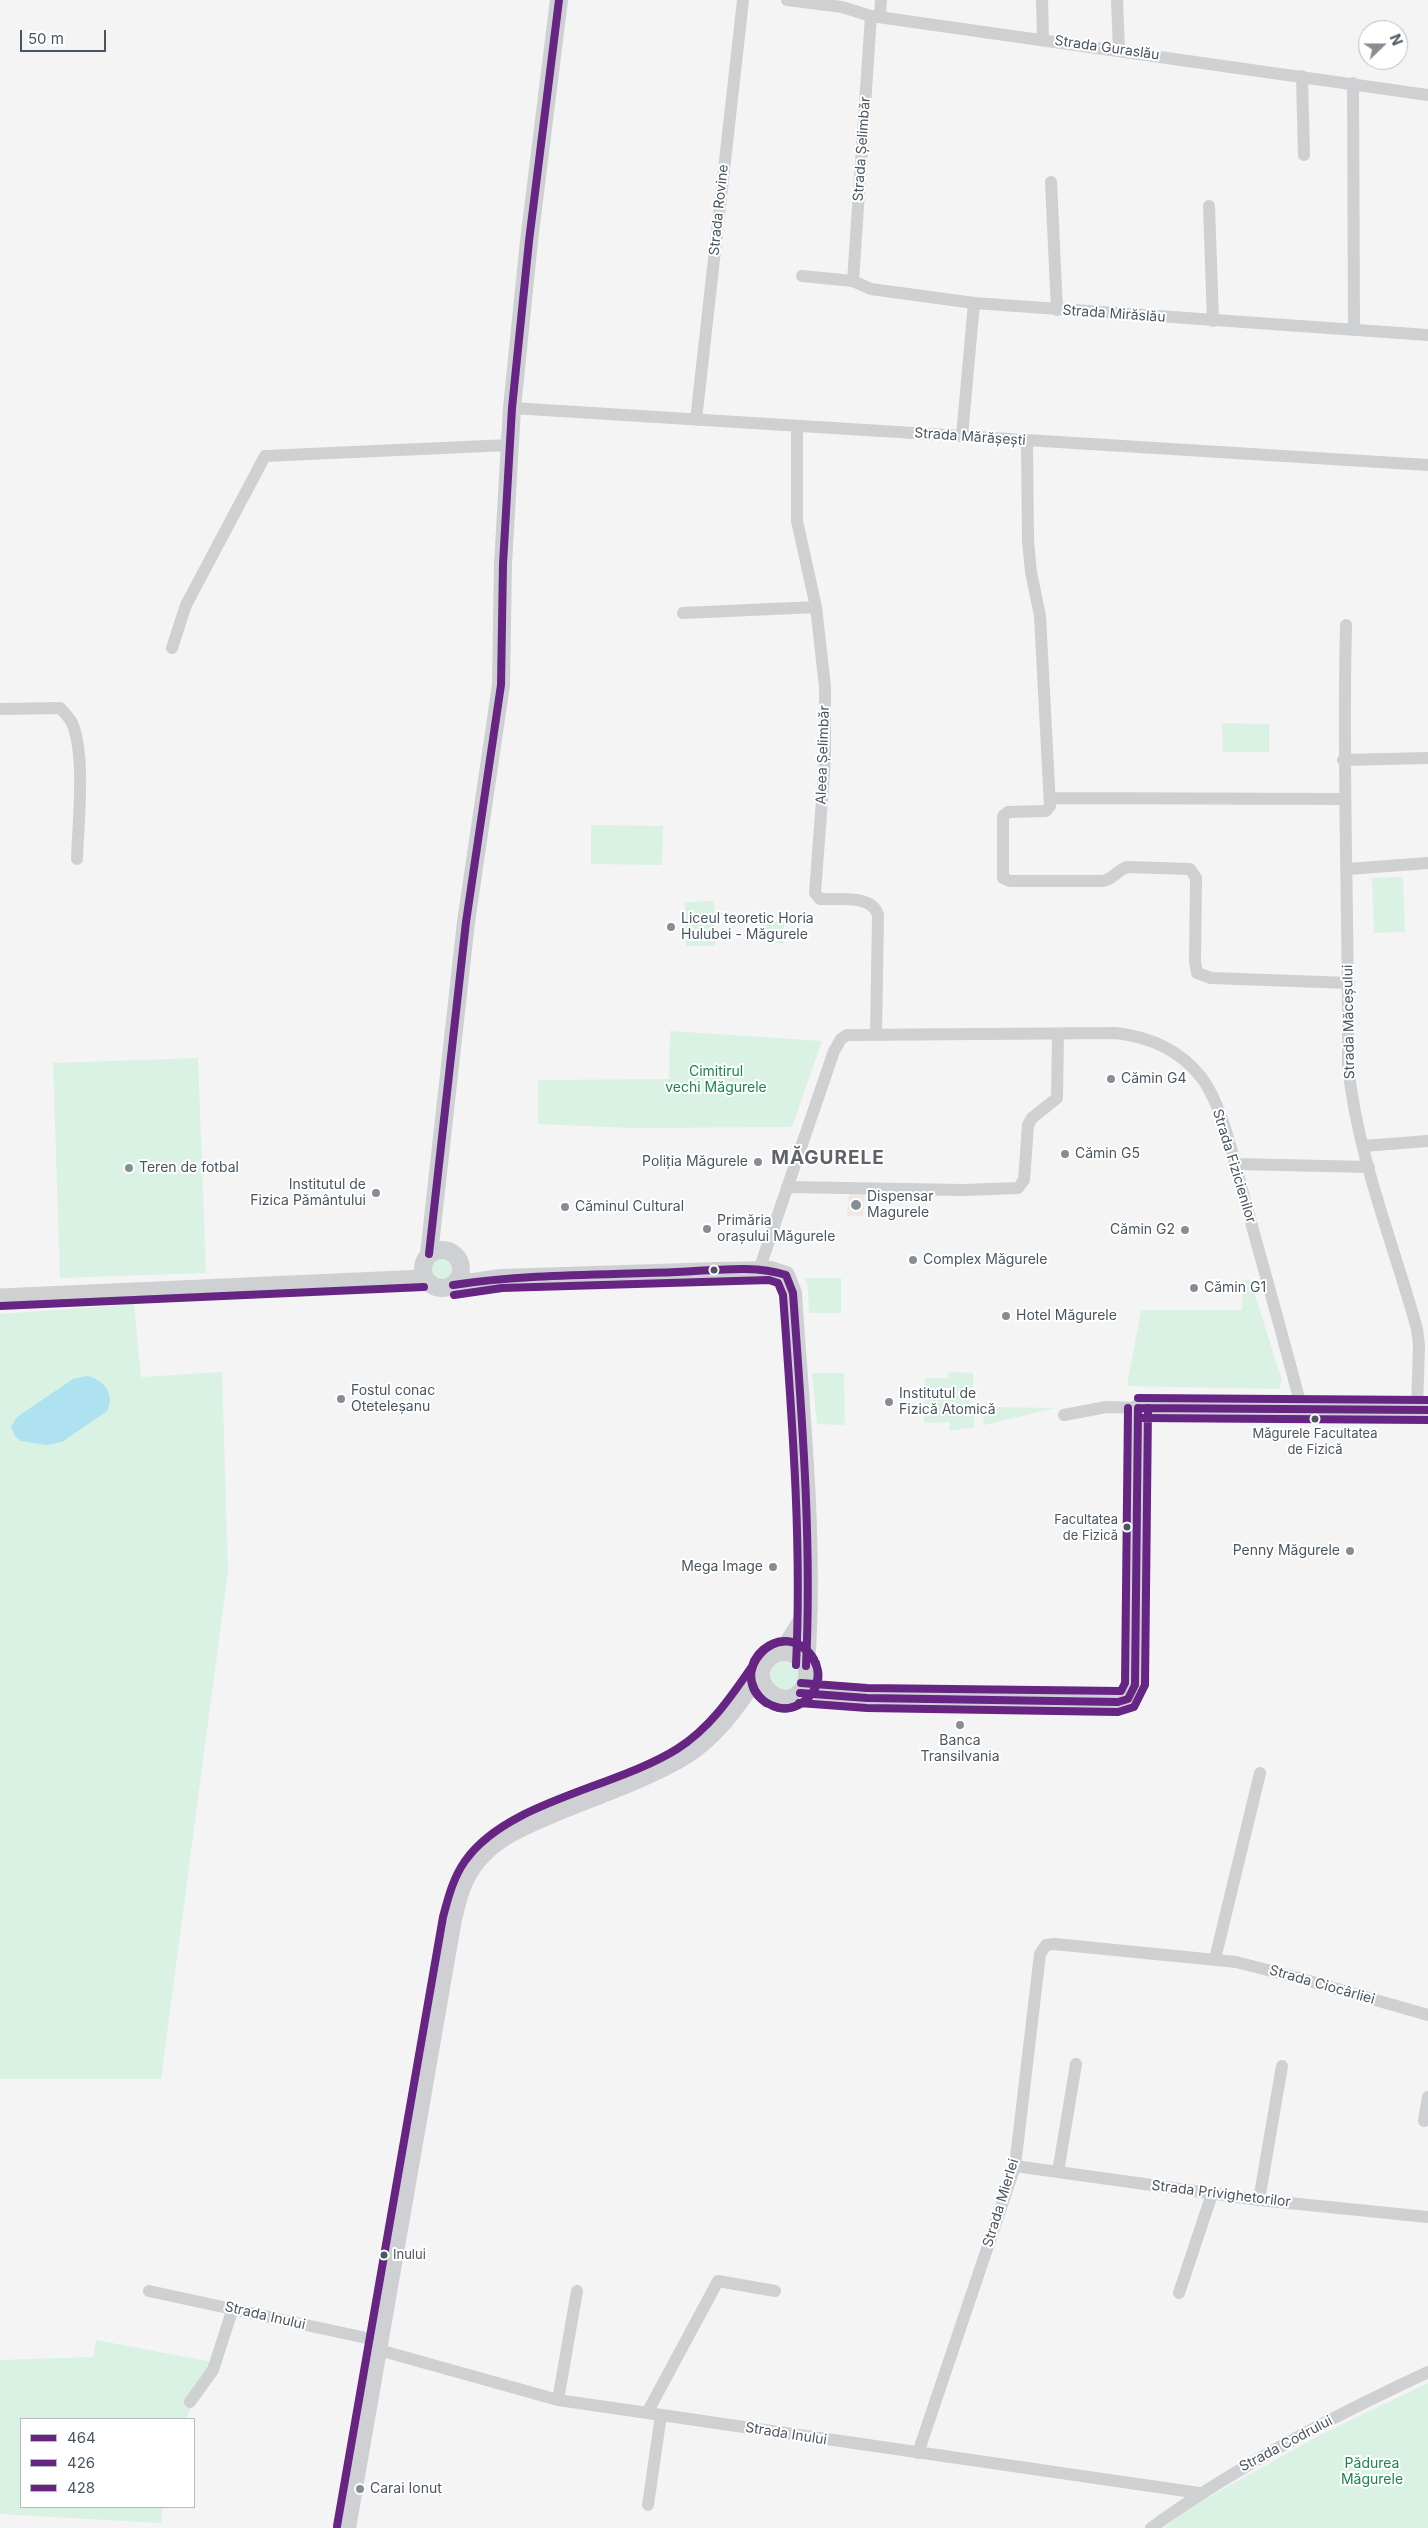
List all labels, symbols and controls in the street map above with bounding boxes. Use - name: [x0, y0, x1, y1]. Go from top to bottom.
- scale bar: [22, 20, 109, 52]
- north arrow: [1358, 20, 1408, 70]
- text: 50 m: [28, 29, 64, 48]
- text: N: [1387, 31, 1406, 48]
- street label: Strada Guraslău: [1053, 32, 1161, 64]
- street label: Strada Șelimbăr: [850, 96, 874, 202]
- street label: Strada Rovine: [706, 164, 732, 256]
- street label: Strada Mirăslău: [1062, 302, 1166, 326]
- street label: Strada Mărășești: [914, 425, 1026, 449]
- street label: Aleea Șelimbăr: [813, 705, 833, 805]
- place label: Liceul teoretic Horia Hulubei - Măgurele: [681, 911, 814, 944]
- marker: Liceul teoretic Horia Hulubei - Măgurele: [665, 921, 677, 933]
- street label: Strada Măceșului: [1340, 965, 1358, 1079]
- park label: Cimitirul vechi Măgurele: [665, 1064, 767, 1096]
- place label: Cămin G4: [1121, 1071, 1186, 1087]
- marker: Cămin G4: [1105, 1073, 1117, 1085]
- street label: Strada Fizicienilor: [1209, 1107, 1259, 1225]
- place label: Cămin G5: [1075, 1146, 1140, 1162]
- district label: MĂGURELE: [770, 1147, 886, 1169]
- marker: Cămin G5: [1059, 1148, 1071, 1160]
- place label: Poliția Măgurele: [642, 1154, 748, 1170]
- marker: Poliția Măgurele: [752, 1156, 764, 1168]
- place label: Teren de fotbal: [139, 1160, 239, 1176]
- marker: Teren de fotbal: [123, 1162, 135, 1174]
- place label: Institutul de Fizica Pământului: [250, 1177, 366, 1210]
- marker: Institutul de Fizica Pământului: [370, 1187, 382, 1199]
- place label: Dispensar Magurele: [867, 1189, 933, 1222]
- marker: Dispensar Magurele: [849, 1198, 863, 1212]
- place label: Căminul Cultural: [575, 1199, 684, 1215]
- marker: Căminul Cultural: [559, 1201, 571, 1213]
- place label: Primăria orașului Măgurele: [717, 1213, 835, 1246]
- place label: Cămin G2: [1110, 1222, 1175, 1238]
- marker: Primăria orașului Măgurele: [701, 1223, 713, 1235]
- marker: Cămin G2: [1179, 1224, 1191, 1236]
- place label: Complex Măgurele: [923, 1252, 1047, 1268]
- marker: Complex Măgurele: [907, 1254, 919, 1266]
- unlabelled marker: [709, 1265, 719, 1275]
- place label: Cămin G1: [1204, 1280, 1266, 1296]
- marker: Cămin G1: [1188, 1282, 1200, 1294]
- place label: Hotel Măgurele: [1016, 1308, 1117, 1324]
- marker: Hotel Măgurele: [1000, 1310, 1012, 1322]
- place label: Fostul conac Oteteleșanu: [351, 1383, 435, 1415]
- place label: Institutul de Fizică Atomică: [899, 1386, 996, 1418]
- marker: Fostul conac Oteteleșanu: [335, 1393, 347, 1405]
- marker: Institutul de Fizică Atomică: [883, 1396, 895, 1408]
- marker: Măgurele Facultatea de Fizică: [1310, 1414, 1320, 1424]
- place label: Măgurele Facultatea de Fizică: [1252, 1426, 1378, 1457]
- place label: Facultatea de Fizică: [1054, 1512, 1118, 1543]
- marker: Facultatea de Fizică: [1122, 1522, 1132, 1532]
- place label: Penny Măgurele: [1233, 1543, 1340, 1559]
- marker: Penny Măgurele: [1344, 1545, 1356, 1557]
- place label: Mega Image: [681, 1559, 763, 1575]
- marker: Mega Image: [767, 1561, 779, 1573]
- marker: Banca Transilvania: [954, 1719, 966, 1731]
- place label: Banca Transilvania: [920, 1733, 1000, 1765]
- street label: Strada Ciocârliei: [1267, 1962, 1377, 2008]
- street label: Strada Mierlei: [980, 2157, 1022, 2249]
- street label: Strada Privighetorilor: [1151, 2177, 1291, 2211]
- place label: Inului: [393, 2247, 426, 2263]
- marker: Inului: [379, 2250, 389, 2260]
- street label: Strada Inului: [223, 2299, 307, 2333]
- street label: Strada Codrului: [1237, 2412, 1335, 2476]
- legend: [20, 2418, 195, 2508]
- street label: Strada Inului: [744, 2419, 828, 2449]
- text: 464: [67, 2428, 96, 2447]
- text: 426: [67, 2453, 95, 2472]
- park label: Pădurea Măgurele: [1341, 2456, 1403, 2488]
- text: 428: [67, 2478, 95, 2497]
- place label: Carai Ionut: [370, 2481, 442, 2497]
- marker: Carai Ionut: [354, 2483, 366, 2495]

